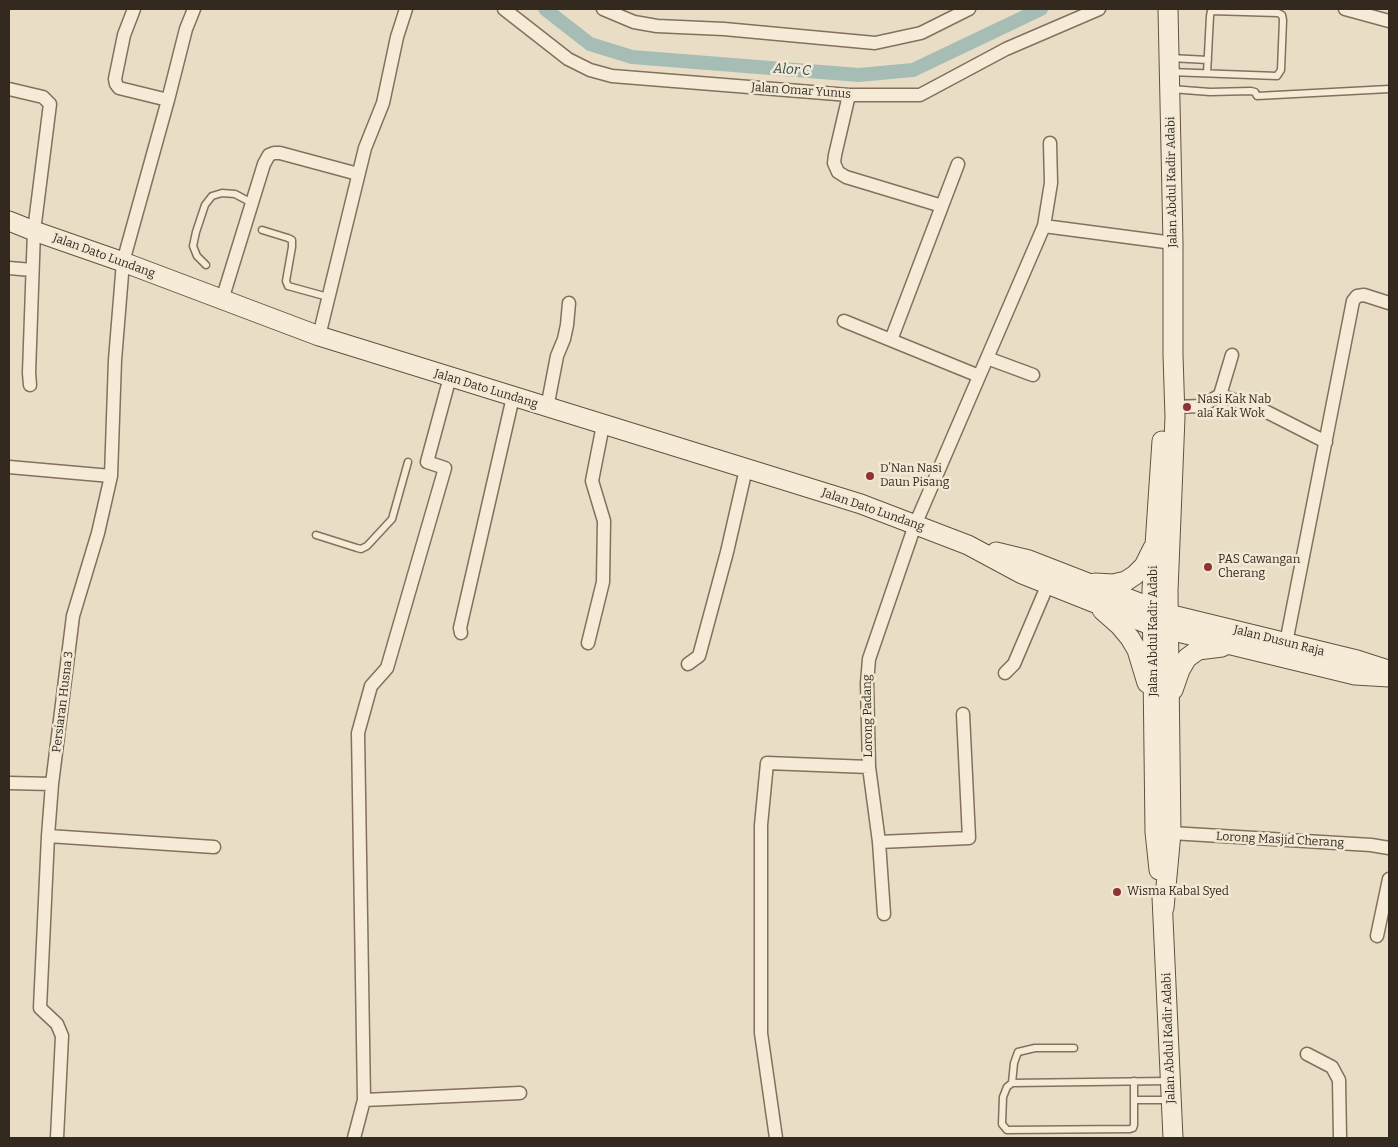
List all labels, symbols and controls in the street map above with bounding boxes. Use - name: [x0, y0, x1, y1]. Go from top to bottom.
- water label: Alor C: [773, 60, 811, 80]
- street label: Jalan Omar Yunus: [751, 80, 851, 102]
- street label: Jalan Abdul Kadir Adabi: [1164, 116, 1180, 248]
- street label: Jalan Dato Lundang: [51, 231, 157, 281]
- street label: Jalan Dato Lundang: [432, 366, 540, 412]
- place label: Nasi Kak Nab ala Kak Wok: [1197, 393, 1271, 421]
- marker: Nasi Kak Nab ala Kak Wok: [1181, 401, 1193, 413]
- place label: D’Nan Nasi Daun Pisang: [880, 462, 950, 490]
- marker: D’Nan Nasi Daun Pisang: [864, 470, 876, 482]
- street label: Jalan Dato Lundang: [820, 486, 926, 534]
- place label: PAS Cawangan Cherang: [1218, 553, 1300, 581]
- marker: PAS Cawangan Cherang: [1202, 561, 1214, 573]
- street label: Jalan Abdul Kadir Adabi: [1147, 565, 1161, 697]
- street label: Jalan Dusun Raja: [1232, 623, 1326, 659]
- street label: Persiaran Husna 3: [50, 651, 76, 753]
- street label: Lorong Padang: [860, 674, 876, 758]
- street label: Lorong Masjid Cherang: [1216, 829, 1344, 851]
- place label: Wisma Kabal Syed: [1127, 885, 1229, 899]
- marker: Wisma Kabal Syed: [1111, 886, 1123, 898]
- street label: Jalan Abdul Kadir Adabi: [1160, 972, 1178, 1104]

